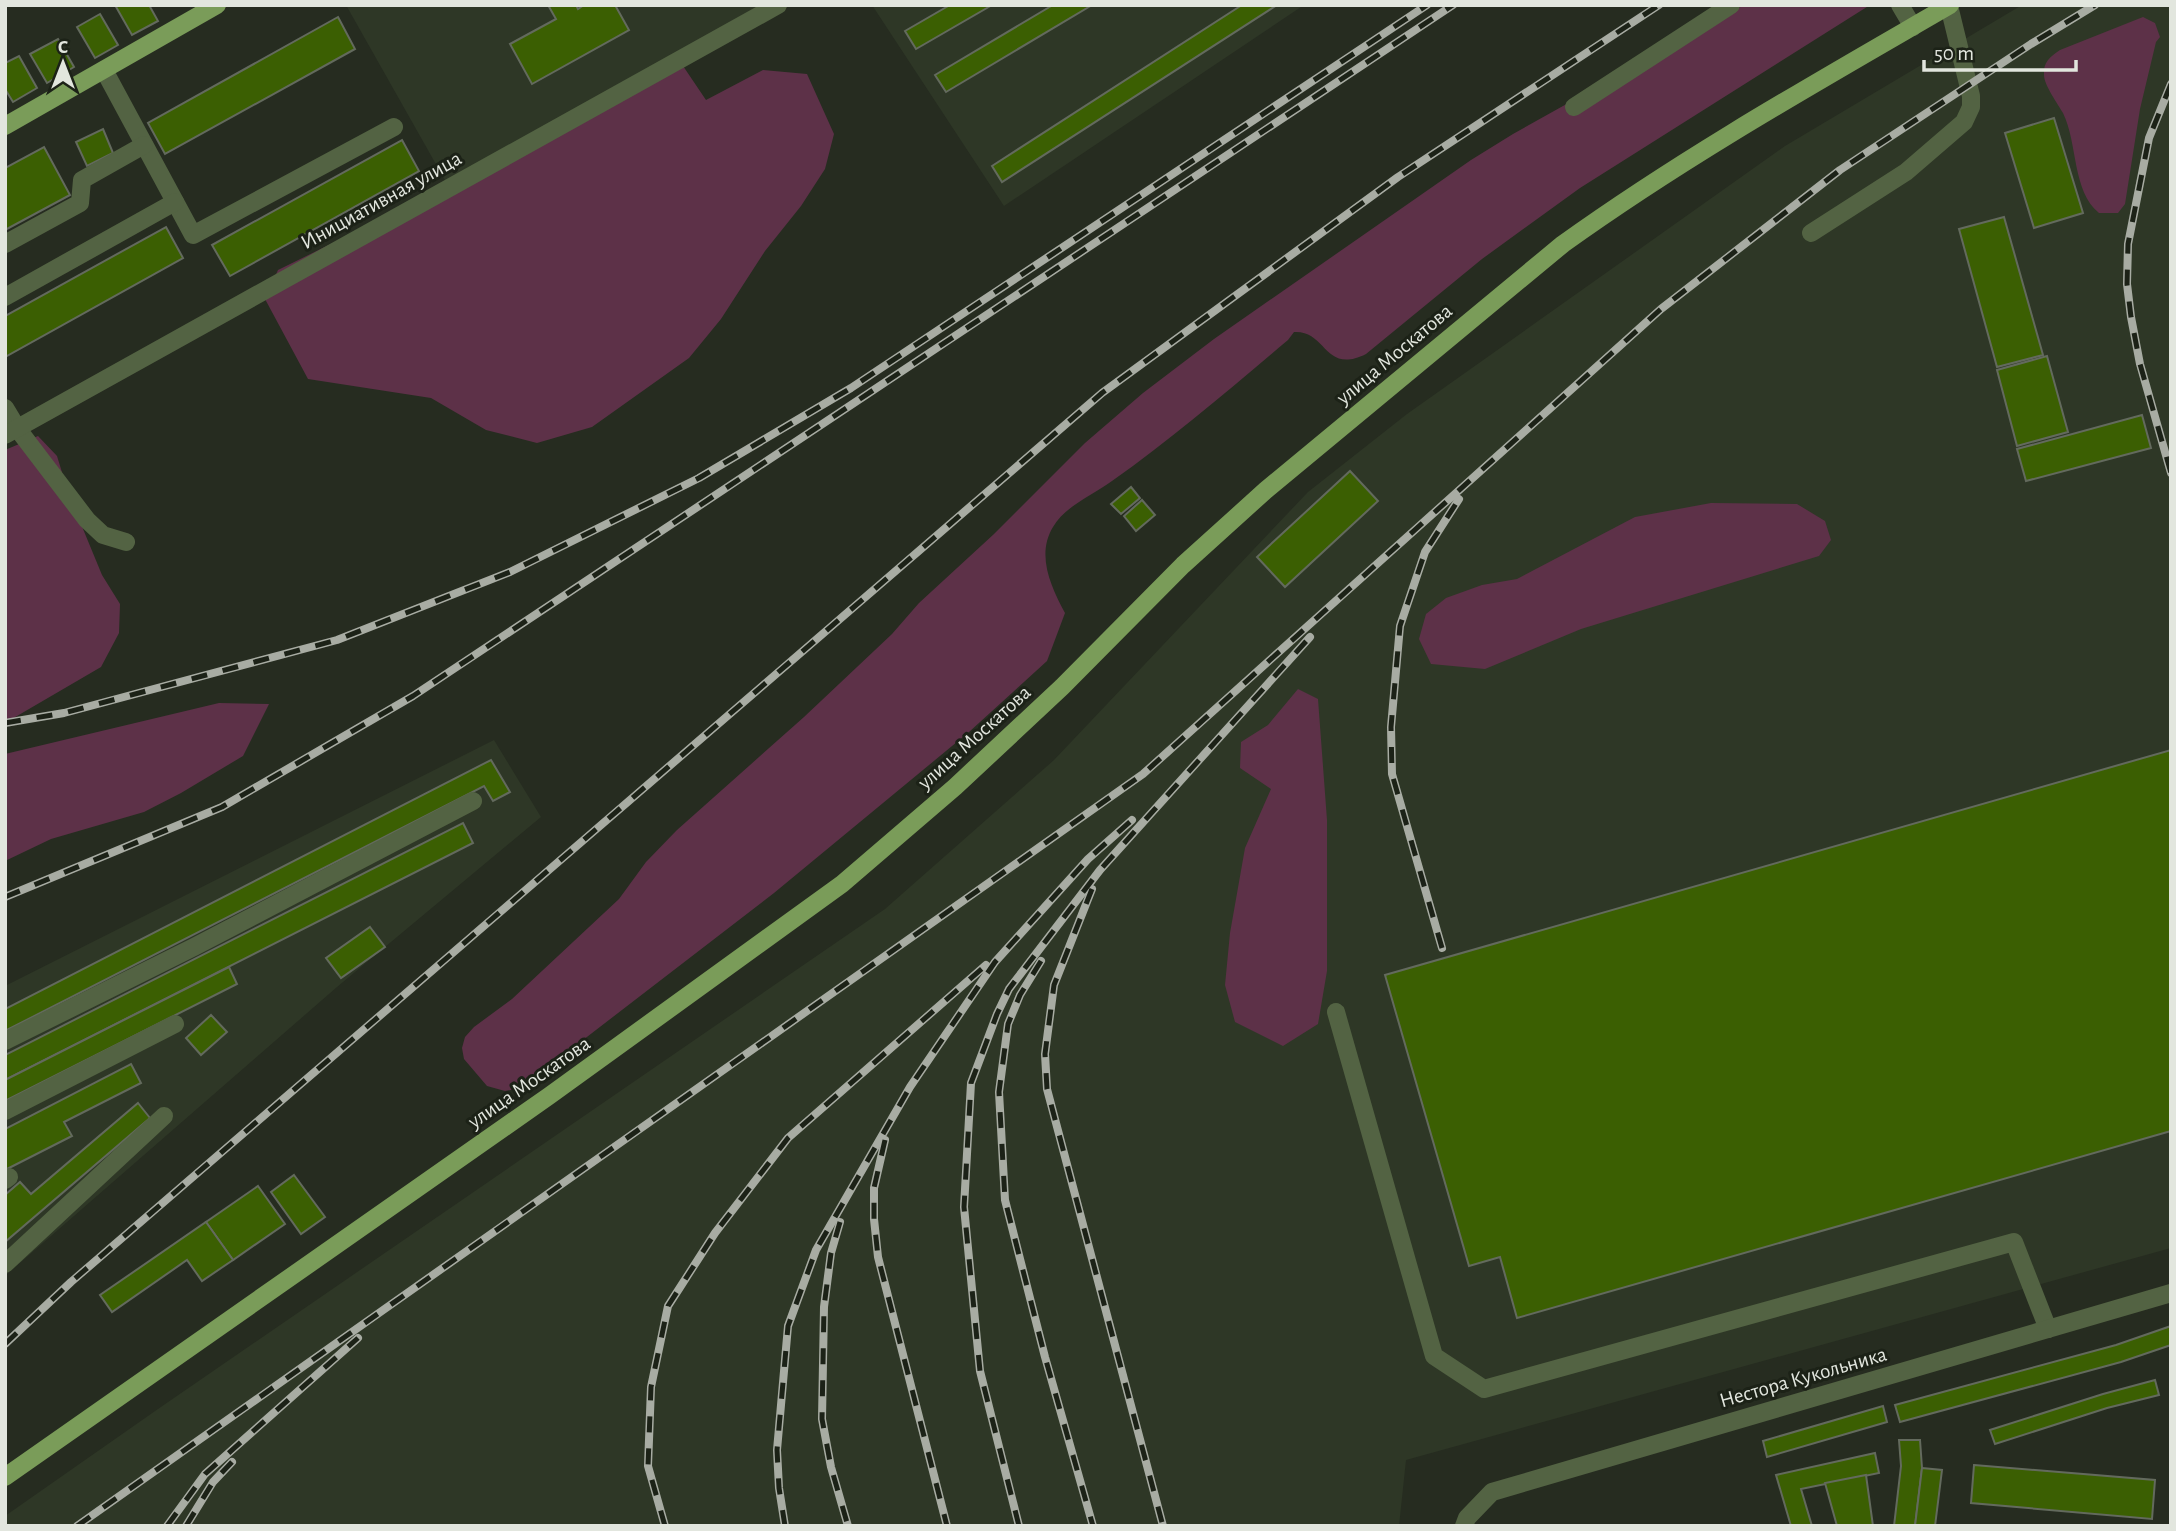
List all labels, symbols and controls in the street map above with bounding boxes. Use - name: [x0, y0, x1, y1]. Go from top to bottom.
- north arrow: [28, 28, 98, 98]
- scale bar: [1924, 28, 2076, 72]
- text: С: [58, 38, 68, 57]
- text: 50 m: [1934, 43, 1974, 64]
- street label: Инициативная улица: [297, 147, 465, 253]
- street label: улица Москатова: [1332, 300, 1456, 409]
- street label: улица Москатова: [913, 681, 1035, 794]
- street label: улица Москатова: [463, 1032, 595, 1133]
- street label: Нестора Кукольника: [1717, 1343, 1889, 1411]

